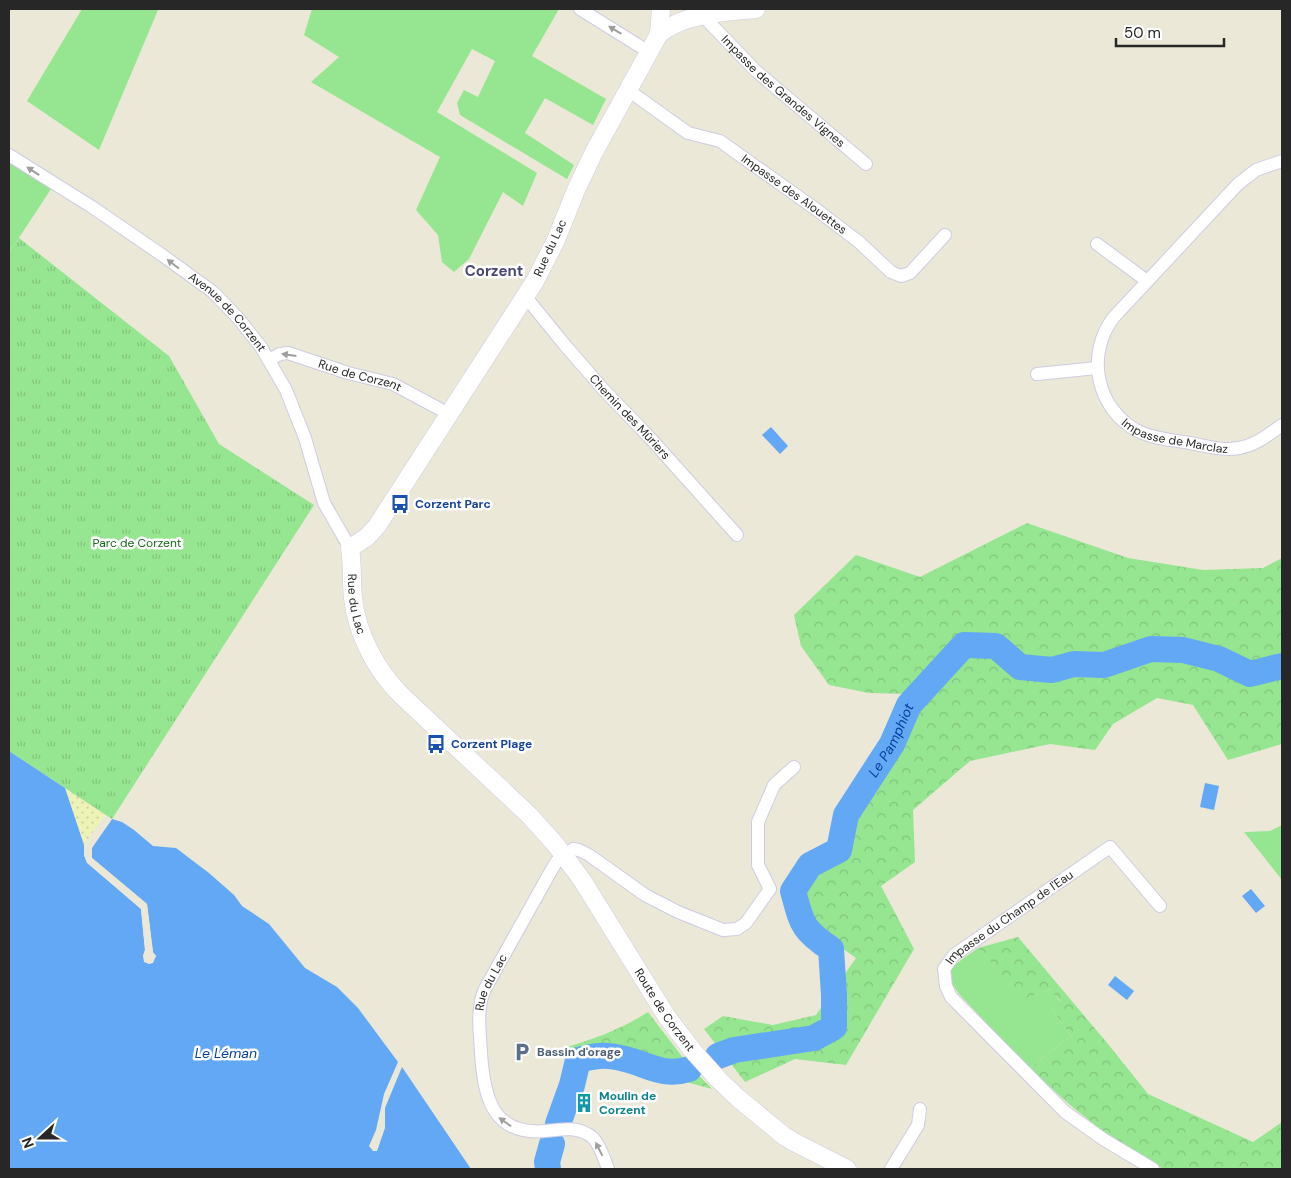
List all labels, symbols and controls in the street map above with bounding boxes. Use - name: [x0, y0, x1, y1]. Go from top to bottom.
- scale bar: [1116, 15, 1224, 47]
- text: 50 m: [1124, 23, 1161, 43]
- one-way arrow: [609, 25, 622, 34]
- street label: Impasse des Grandes Vignes: [718, 32, 848, 151]
- street label: Impasse des Alouettes: [738, 151, 850, 238]
- one-way arrow: [26, 166, 39, 176]
- street label: Rue du Lac: [530, 217, 570, 279]
- one-way arrow: [167, 258, 180, 269]
- district label: Corzent: [465, 261, 523, 281]
- street label: Avenue de Corzent: [185, 269, 270, 355]
- one-way arrow: [281, 351, 297, 359]
- street label: Rue de Corzent: [316, 356, 405, 395]
- street label: Chemin des Mûriers: [586, 371, 674, 463]
- street label: Impasse de Marclaz: [1118, 415, 1228, 457]
- bus stop icon: Corzent Parc: [389, 493, 411, 515]
- place label: Corzent Parc: [415, 496, 491, 512]
- park label: Parc de Corzent: [92, 535, 182, 551]
- street label: Rue du Lac: [344, 574, 369, 637]
- water label: Le Pamphiot: [864, 700, 918, 780]
- bus stop icon: Corzent Plage: [425, 733, 447, 755]
- place label: Corzent Plage: [451, 736, 532, 752]
- street label: Impasse du Champ de l'Eau: [942, 867, 1076, 968]
- street label: Rue du Lac: [472, 951, 511, 1012]
- street label: Route de Corzent: [631, 965, 699, 1055]
- parking icon: Bassin d'orage: [511, 1041, 533, 1063]
- water label: Le Léman: [195, 1044, 257, 1062]
- place label: Bassin d'orage: [537, 1044, 621, 1060]
- place label: Moulin de Corzent: [599, 1088, 656, 1118]
- building icon: Moulin de Corzent: [573, 1092, 595, 1114]
- north arrow: [15, 1113, 65, 1163]
- one-way arrow: [498, 1117, 512, 1127]
- text: N: [18, 1135, 38, 1151]
- one-way arrow: [595, 1142, 603, 1156]

